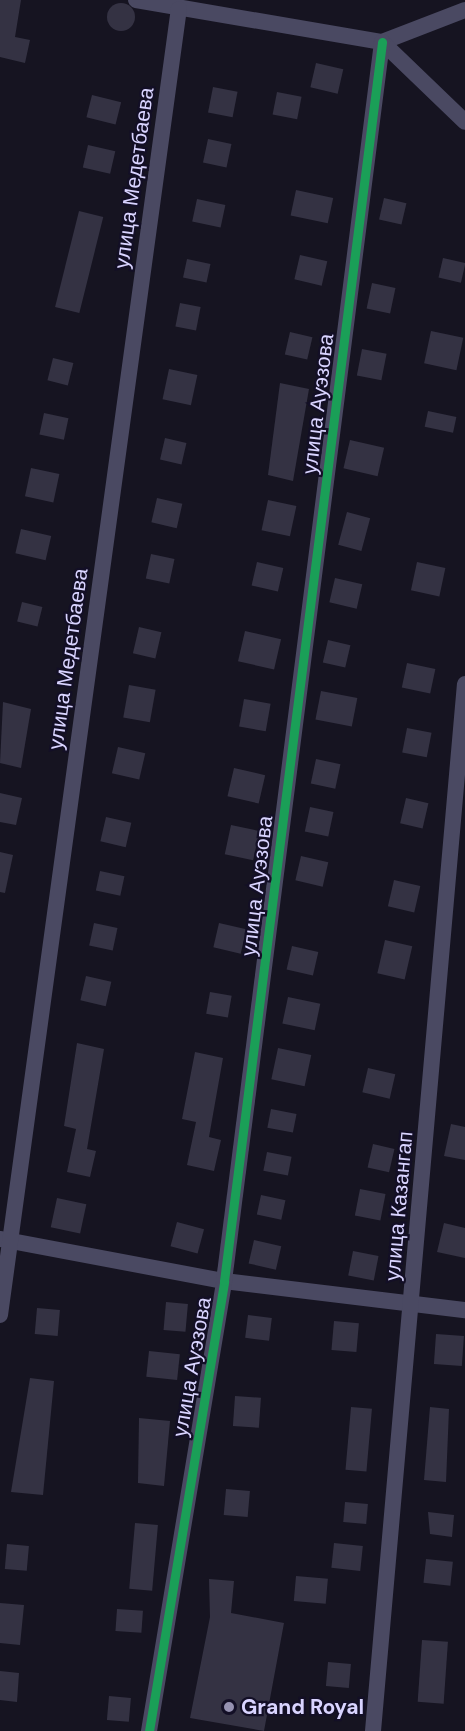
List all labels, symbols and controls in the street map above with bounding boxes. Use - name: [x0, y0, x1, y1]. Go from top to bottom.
- street label: улица Медетбаева: [109, 86, 159, 270]
- street label: улица Ауэзова: [297, 332, 339, 476]
- street label: улица Медетбаева: [43, 567, 93, 751]
- street label: улица Ауэзова: [236, 814, 278, 958]
- street label: улица Казангап: [380, 1130, 418, 1282]
- street label: улица Ауэзова: [167, 1295, 217, 1439]
- place label: Grand Royal: [241, 1694, 364, 1720]
- marker: Grand Royal: [222, 1700, 236, 1714]

